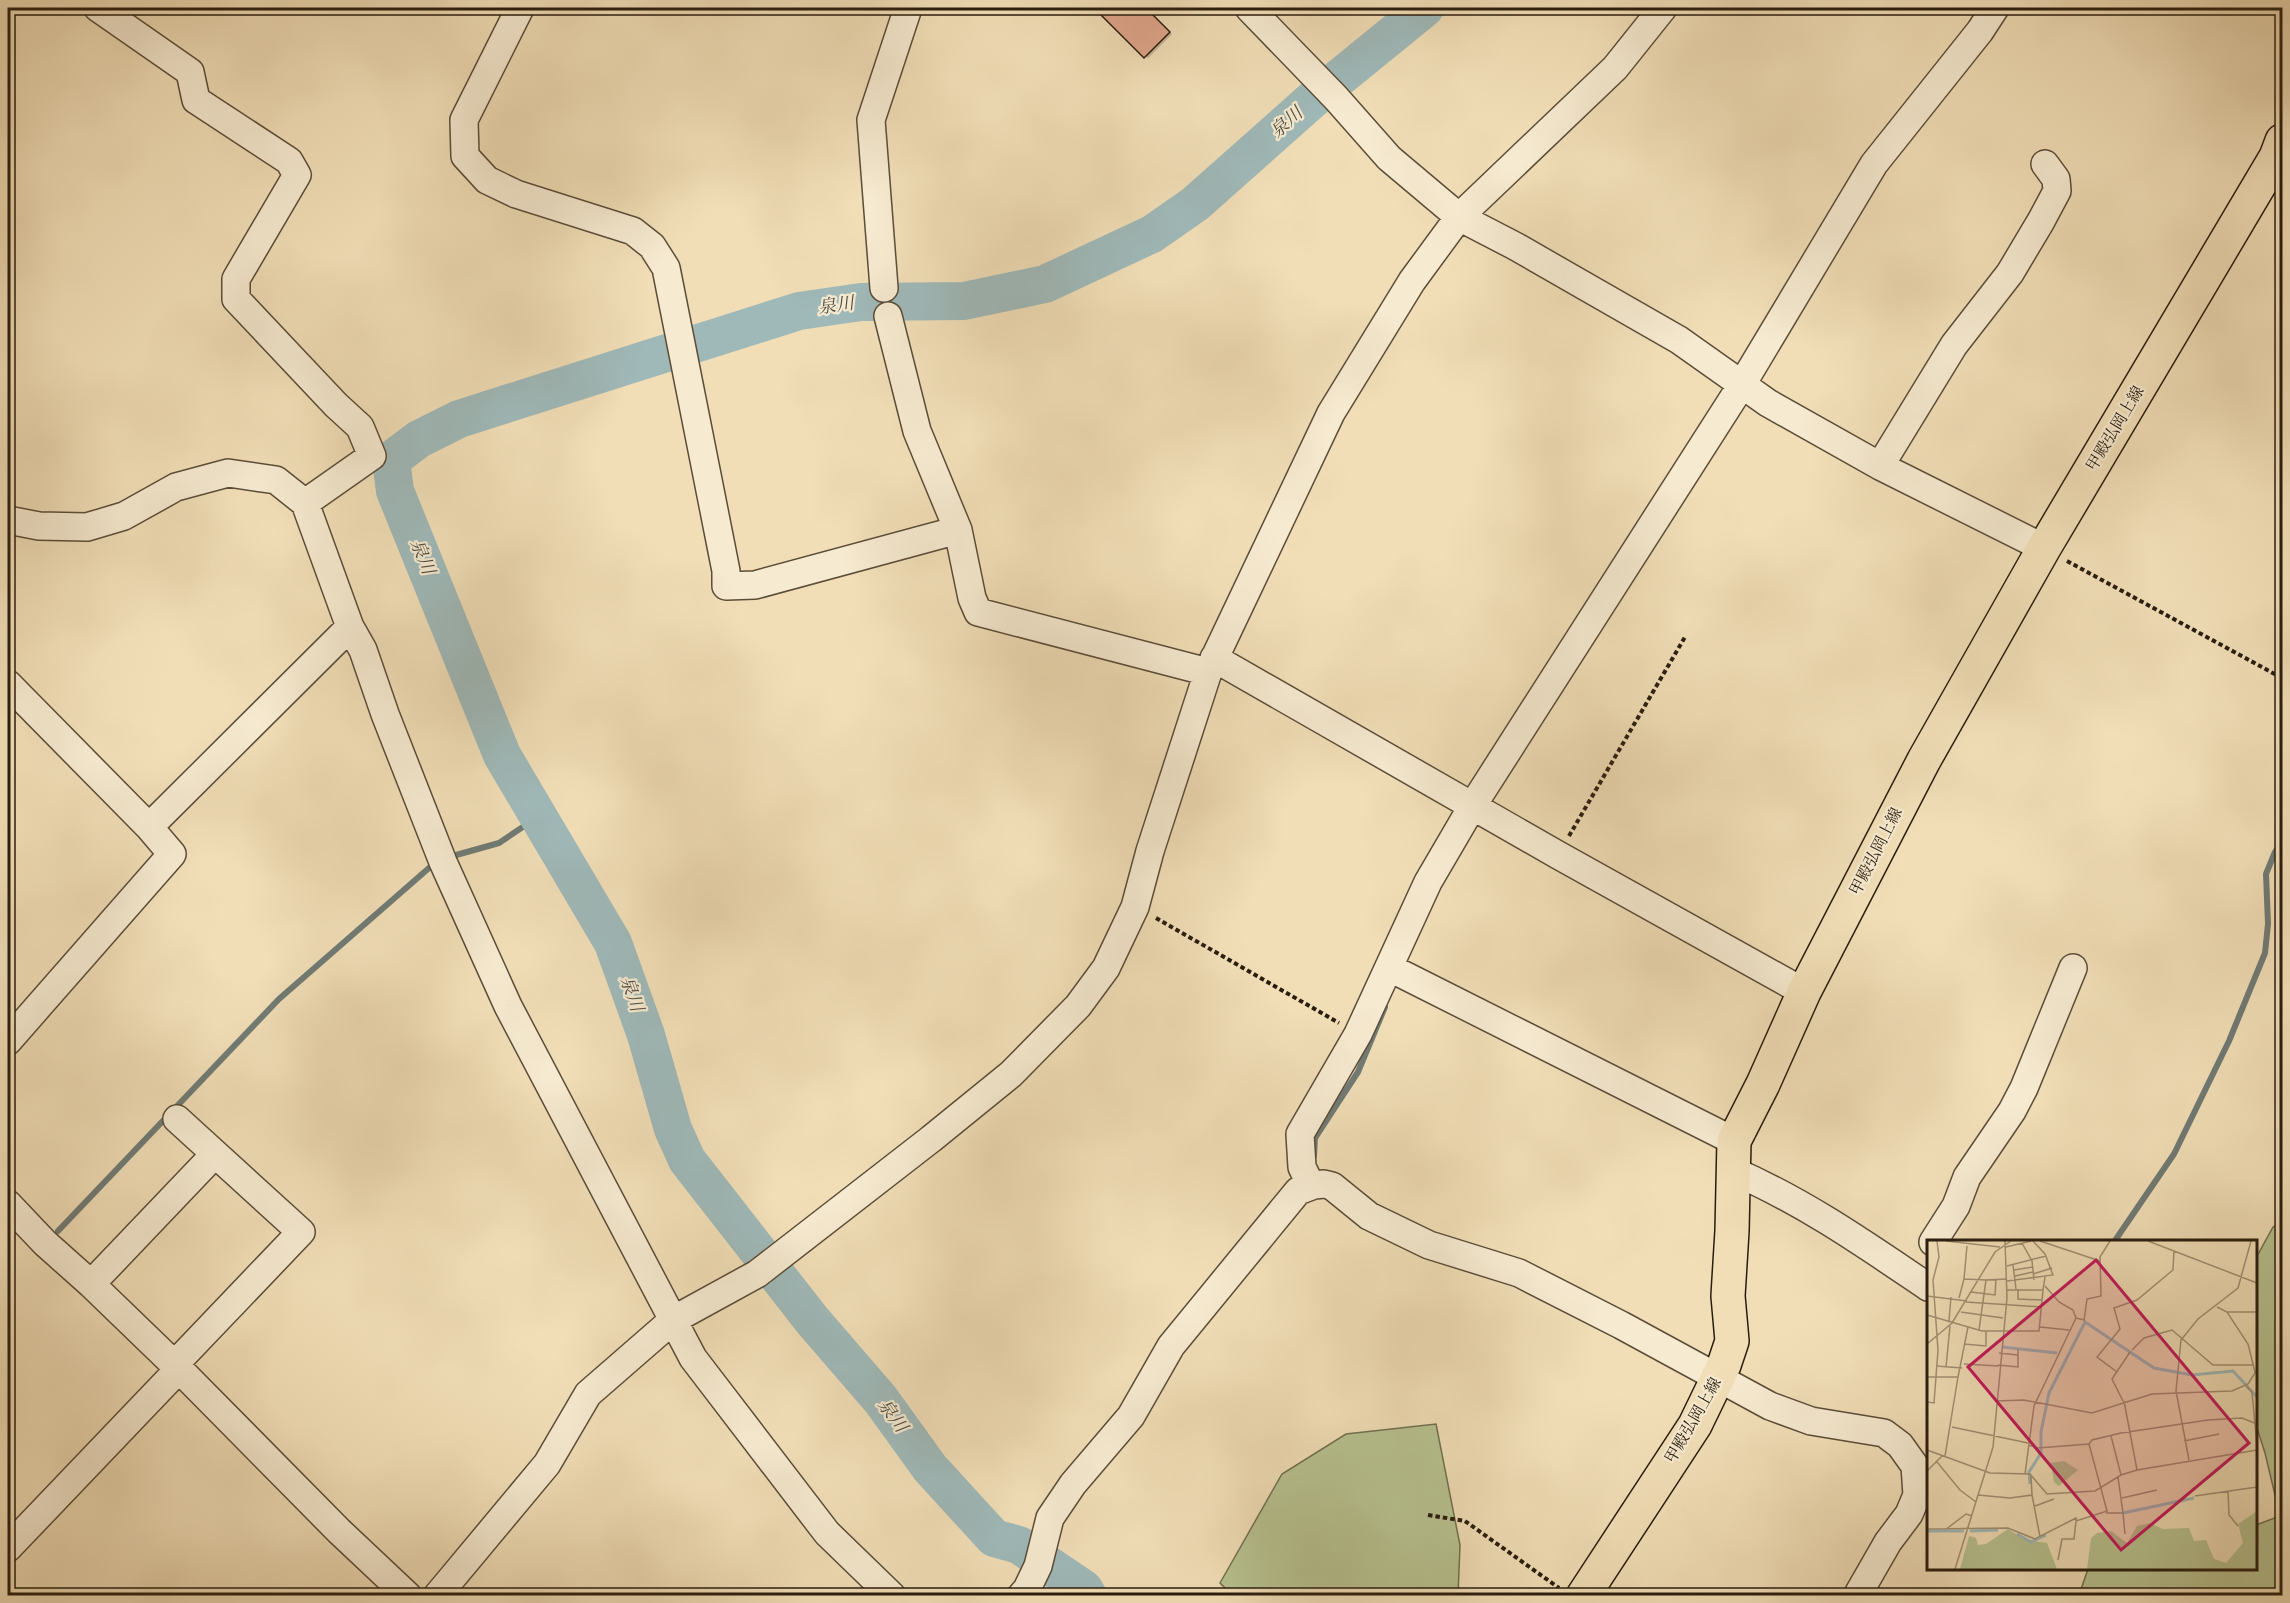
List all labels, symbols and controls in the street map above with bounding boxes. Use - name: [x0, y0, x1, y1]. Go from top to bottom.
- water label: 泉川: [1266, 101, 1308, 142]
- water label: 泉川: [817, 292, 857, 317]
- street label: 甲殿弘岡上線: [2083, 383, 2148, 474]
- water label: 泉川: [407, 536, 440, 579]
- street label: 甲殿弘岡上線: [1846, 805, 1906, 898]
- water label: 泉川: [616, 973, 648, 1016]
- inset map: [1927, 1240, 2257, 1570]
- street label: 甲殿弘岡上線: [1661, 1374, 1725, 1467]
- water label: 泉川: [874, 1395, 913, 1437]

